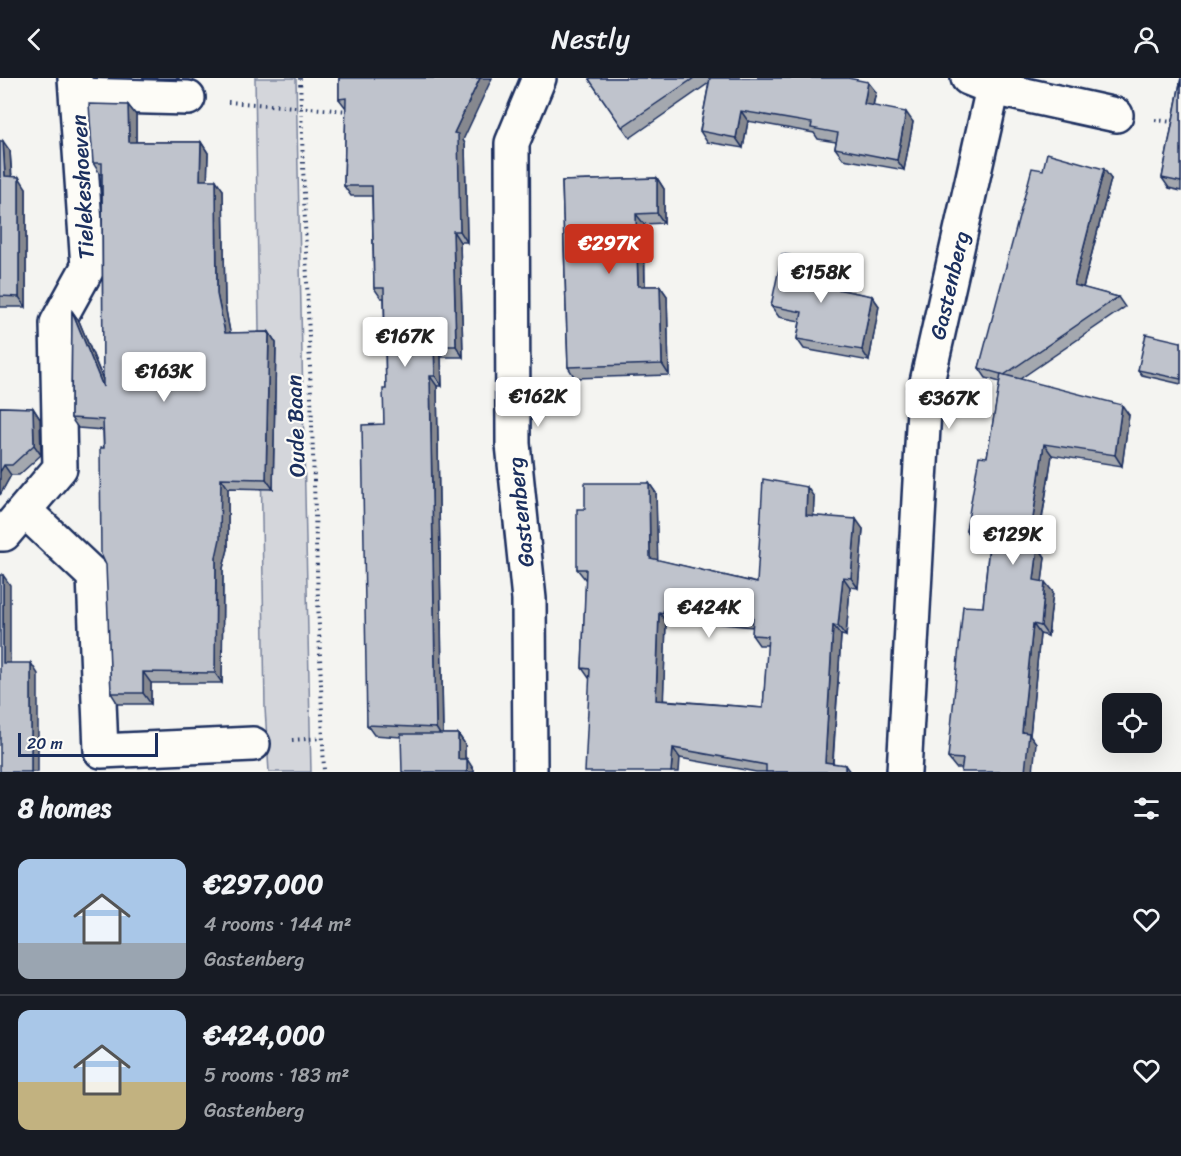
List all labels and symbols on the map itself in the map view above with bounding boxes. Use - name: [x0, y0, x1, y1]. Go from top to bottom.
- street label: Tielekeshoeven: [59, 113, 106, 261]
- pin: €297K: [567, 224, 651, 275]
- street label: Gastenberg: [918, 227, 981, 343]
- pin: €158K: [779, 253, 863, 304]
- pin: €167K: [363, 317, 447, 368]
- pin: €163K: [122, 352, 206, 403]
- street label: Oude Baan: [274, 374, 317, 478]
- pin: €162K: [496, 377, 580, 428]
- pin: €367K: [907, 379, 991, 430]
- street label: Gastenberg: [495, 455, 546, 569]
- pin: €129K: [971, 515, 1055, 566]
- pin: €424K: [667, 588, 751, 639]
- scale bar: [18, 730, 158, 758]

